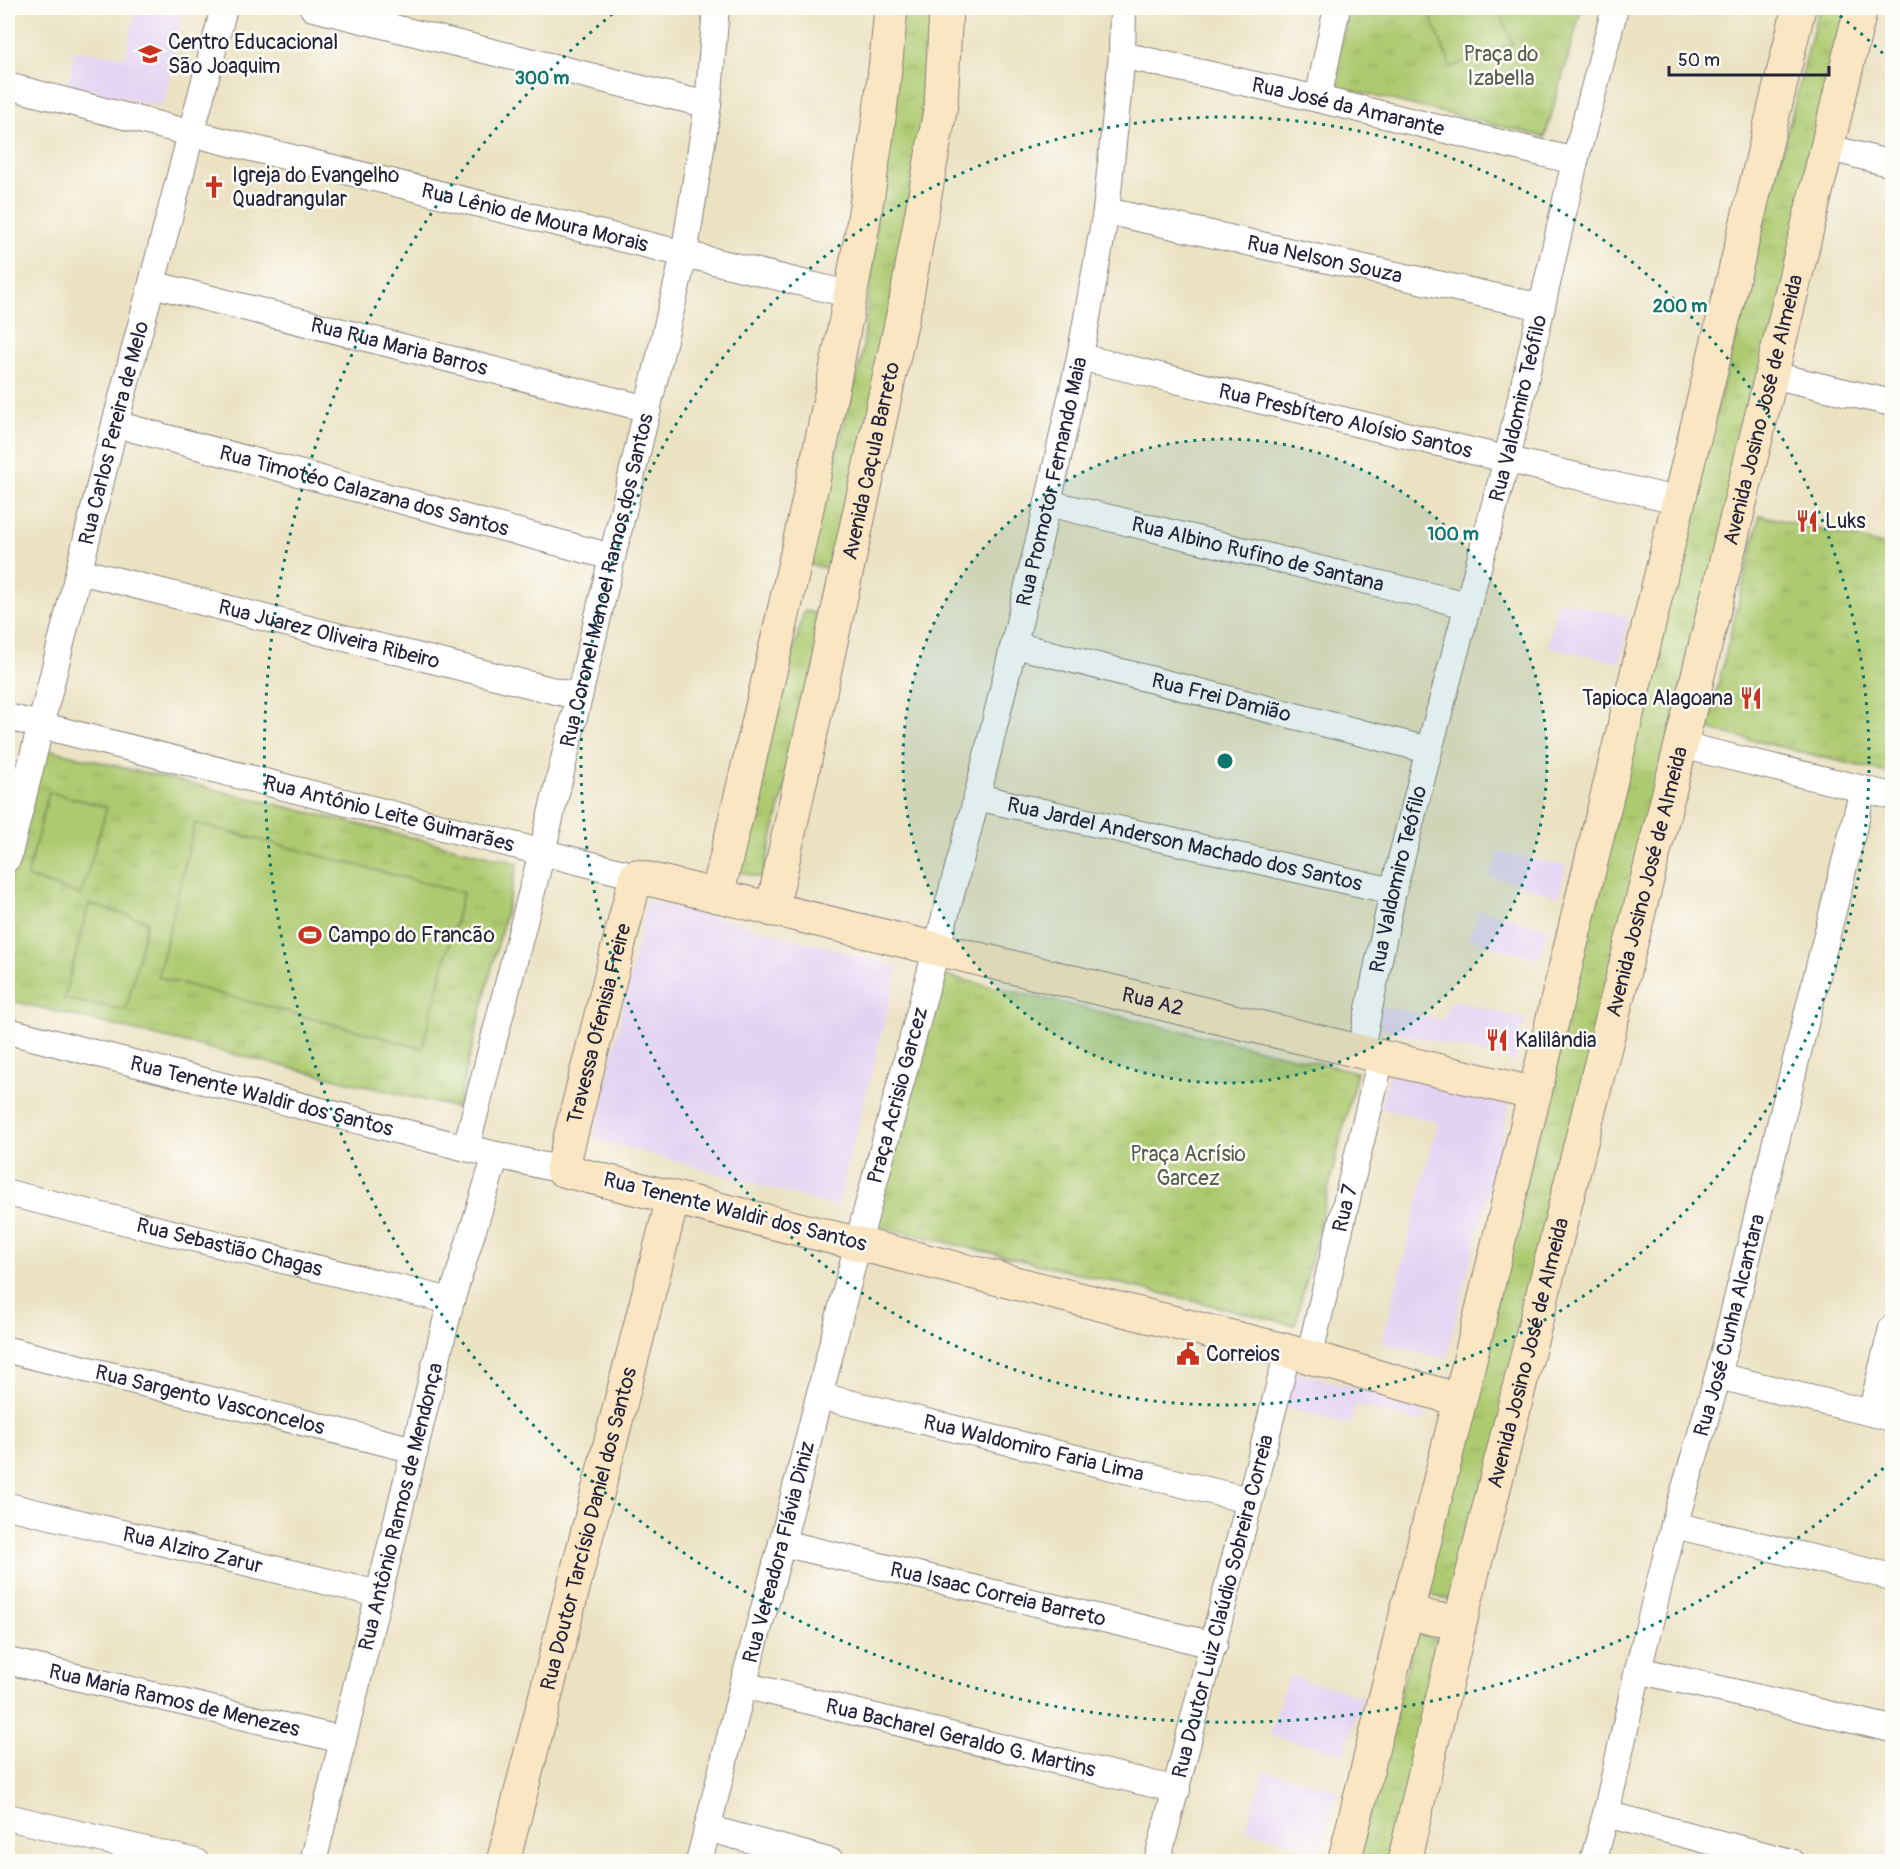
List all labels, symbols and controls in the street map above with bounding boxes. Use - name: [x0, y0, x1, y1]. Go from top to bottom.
- place label: Centro Educacional São Joaquim: [168, 29, 338, 80]
- scale bar: [1669, 39, 1830, 77]
- school or university icon: Centro Educacional São Joaquim: [137, 41, 163, 67]
- park label: Praça do Izabella: [1464, 41, 1538, 92]
- text: 50 m: [1678, 49, 1720, 72]
- text: 300 m: [515, 67, 569, 90]
- street label: Rua José da Amarante: [1249, 71, 1448, 143]
- place label: Igreja do Evangelho Quadrangular: [232, 162, 399, 213]
- church icon: Igreja do Evangelho Quadrangular: [201, 174, 227, 200]
- street label: Rua Lênio de Moura Morais: [419, 177, 652, 258]
- street label: Rua Nelson Souza: [1245, 229, 1405, 289]
- street label: Avenida Josino José de Almeida: [1717, 272, 1809, 548]
- text: 200 m: [1653, 295, 1707, 318]
- street label: Rua Rua Maria Barros: [308, 311, 491, 382]
- street label: Rua Valdomiro Teófilo: [1483, 312, 1553, 505]
- street label: Rua Carlos Pereira de Melo: [72, 318, 155, 547]
- street label: Rua Promotor Fernando Maia: [1010, 354, 1093, 609]
- street label: Avenida Caçula Barreto: [836, 359, 906, 562]
- street label: Rua Presbítero Aloísio Santos: [1216, 377, 1476, 464]
- street label: Rua Coronel Manoel Ramos dos Santos: [554, 410, 660, 750]
- street label: Rua Timotéo Calazana dos Santos: [217, 439, 513, 542]
- restaurant icon: Luks: [1794, 508, 1820, 534]
- place label: Luks: [1825, 508, 1866, 535]
- street label: Rua Albino Rufino de Santana: [1129, 510, 1387, 598]
- text: 100 m: [1427, 523, 1479, 546]
- street label: Rua Juarez Oliveira Ribeiro: [216, 593, 443, 675]
- street label: Rua Frei Damião: [1149, 667, 1294, 728]
- place label: Tapioca Alagoana: [1582, 685, 1733, 712]
- restaurant icon: Tapioca Alagoana: [1738, 685, 1764, 711]
- street label: Avenida Josino José de Almeida: [1600, 744, 1694, 1020]
- centre of rings: [1215, 751, 1235, 771]
- street label: Rua Antônio Leite Guimarães: [261, 769, 518, 858]
- street label: Rua Valdomiro Teófilo: [1363, 783, 1433, 975]
- street label: Rua Jardel Anderson Machado dos Santos: [1005, 791, 1366, 897]
- street label: Travessa Ofenisia Freire: [561, 920, 637, 1127]
- sports icon: Campo do Francão: [297, 922, 323, 948]
- place label: Campo do Francão: [328, 922, 495, 949]
- street label: Rua A2: [1119, 981, 1186, 1022]
- street label: Praça Acrisio Garcez: [861, 1004, 934, 1186]
- restaurant icon: Kalilândia: [1484, 1027, 1510, 1053]
- place label: Kalilândia: [1515, 1027, 1597, 1054]
- street label: Rua Tenente Waldir dos Santos: [127, 1049, 397, 1143]
- park label: Praça Acrísio Garcez: [1130, 1141, 1246, 1192]
- street label: Rua Tenente Waldir dos Santos: [601, 1166, 870, 1258]
- street label: Rua 7: [1326, 1182, 1364, 1235]
- street label: Rua Sebastião Chagas: [134, 1211, 326, 1283]
- street label: Rua José Cunha Alcantara: [1687, 1211, 1771, 1440]
- street label: Avenida Josino José de Almeida: [1481, 1215, 1575, 1491]
- public building icon: Correios: [1175, 1341, 1201, 1367]
- place label: Correios: [1206, 1341, 1280, 1368]
- street label: Rua Sargento Vasconcelos: [93, 1358, 328, 1441]
- street label: Rua Antônio Ramos de Mendonça: [352, 1360, 449, 1653]
- street label: Rua Doutor Tarcísio Daniel dos Santos: [534, 1364, 643, 1693]
- street label: Rua Waldomiro Faria Lima: [921, 1408, 1147, 1488]
- street label: Rua Doutor Luiz Claúdio Sobreira Correia: [1166, 1432, 1280, 1781]
- street label: Rua Vereadora Flávia Diniz: [736, 1438, 821, 1666]
- street label: Rua Alziro Zarur: [120, 1520, 266, 1580]
- street label: Rua Isaac Correia Barreto: [888, 1556, 1109, 1633]
- street label: Rua Maria Ramos de Menezes: [46, 1658, 303, 1743]
- street label: Rua Bacharel Geraldo G. Martins: [823, 1692, 1099, 1783]

